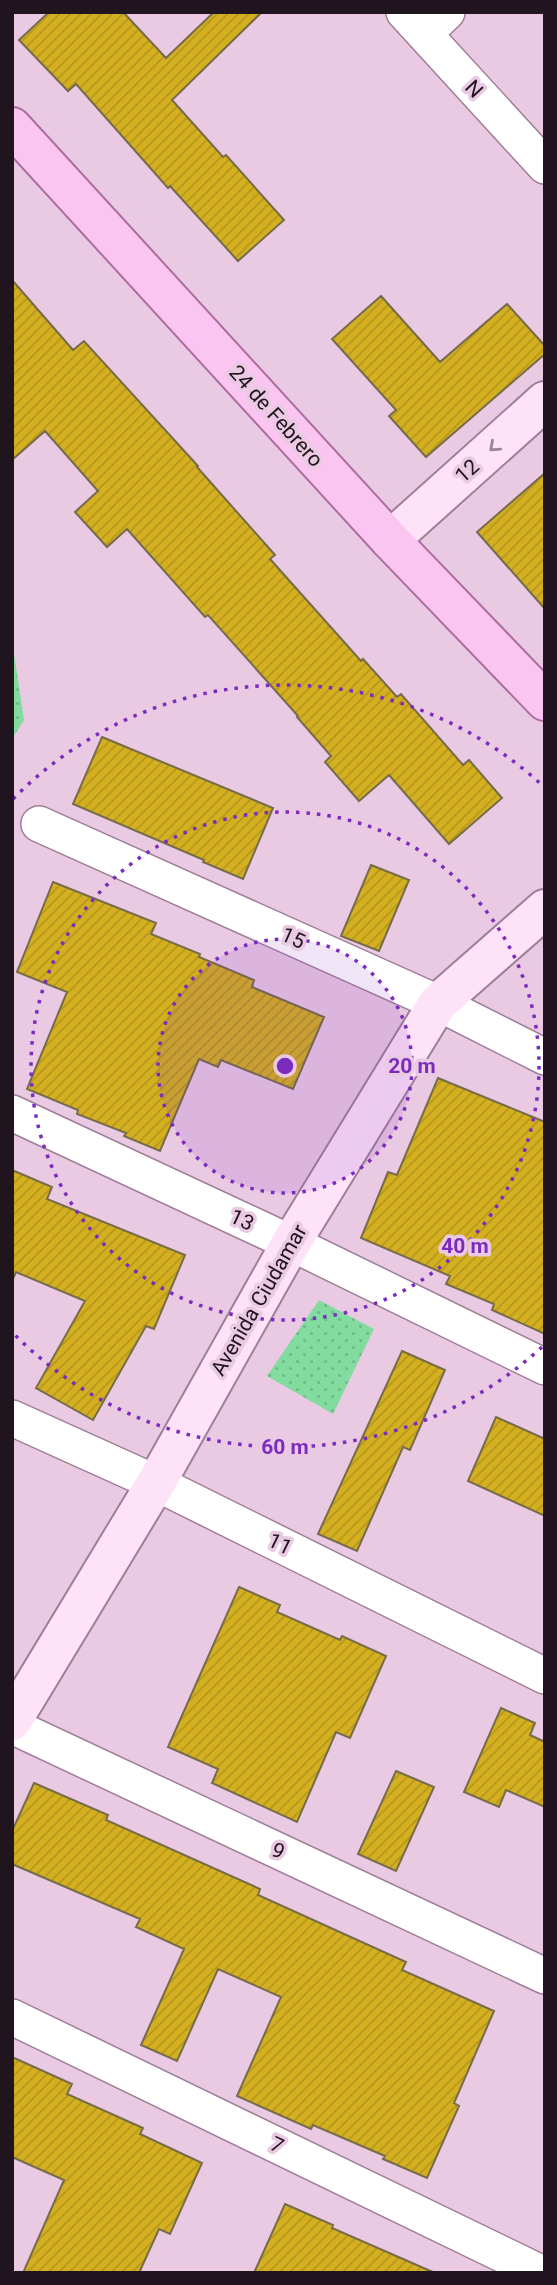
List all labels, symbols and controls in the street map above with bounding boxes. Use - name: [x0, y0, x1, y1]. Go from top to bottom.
- street label: N: [460, 75, 488, 103]
- street label: 24 de Febrero: [224, 360, 328, 472]
- one-way arrow: [489, 439, 502, 451]
- street label: 12: [450, 454, 484, 488]
- street label: 15: [277, 922, 309, 954]
- centre of rings: [273, 1054, 297, 1078]
- text: 20 m: [388, 1054, 436, 1078]
- street label: 13: [226, 1204, 258, 1236]
- street label: Avenida Ciudamar: [206, 1220, 312, 1380]
- text: 40 m: [441, 1234, 489, 1258]
- text: 60 m: [261, 1435, 309, 1459]
- street label: 11: [264, 1528, 296, 1560]
- street label: 9: [268, 1838, 288, 1864]
- street label: 7: [266, 2132, 288, 2158]

